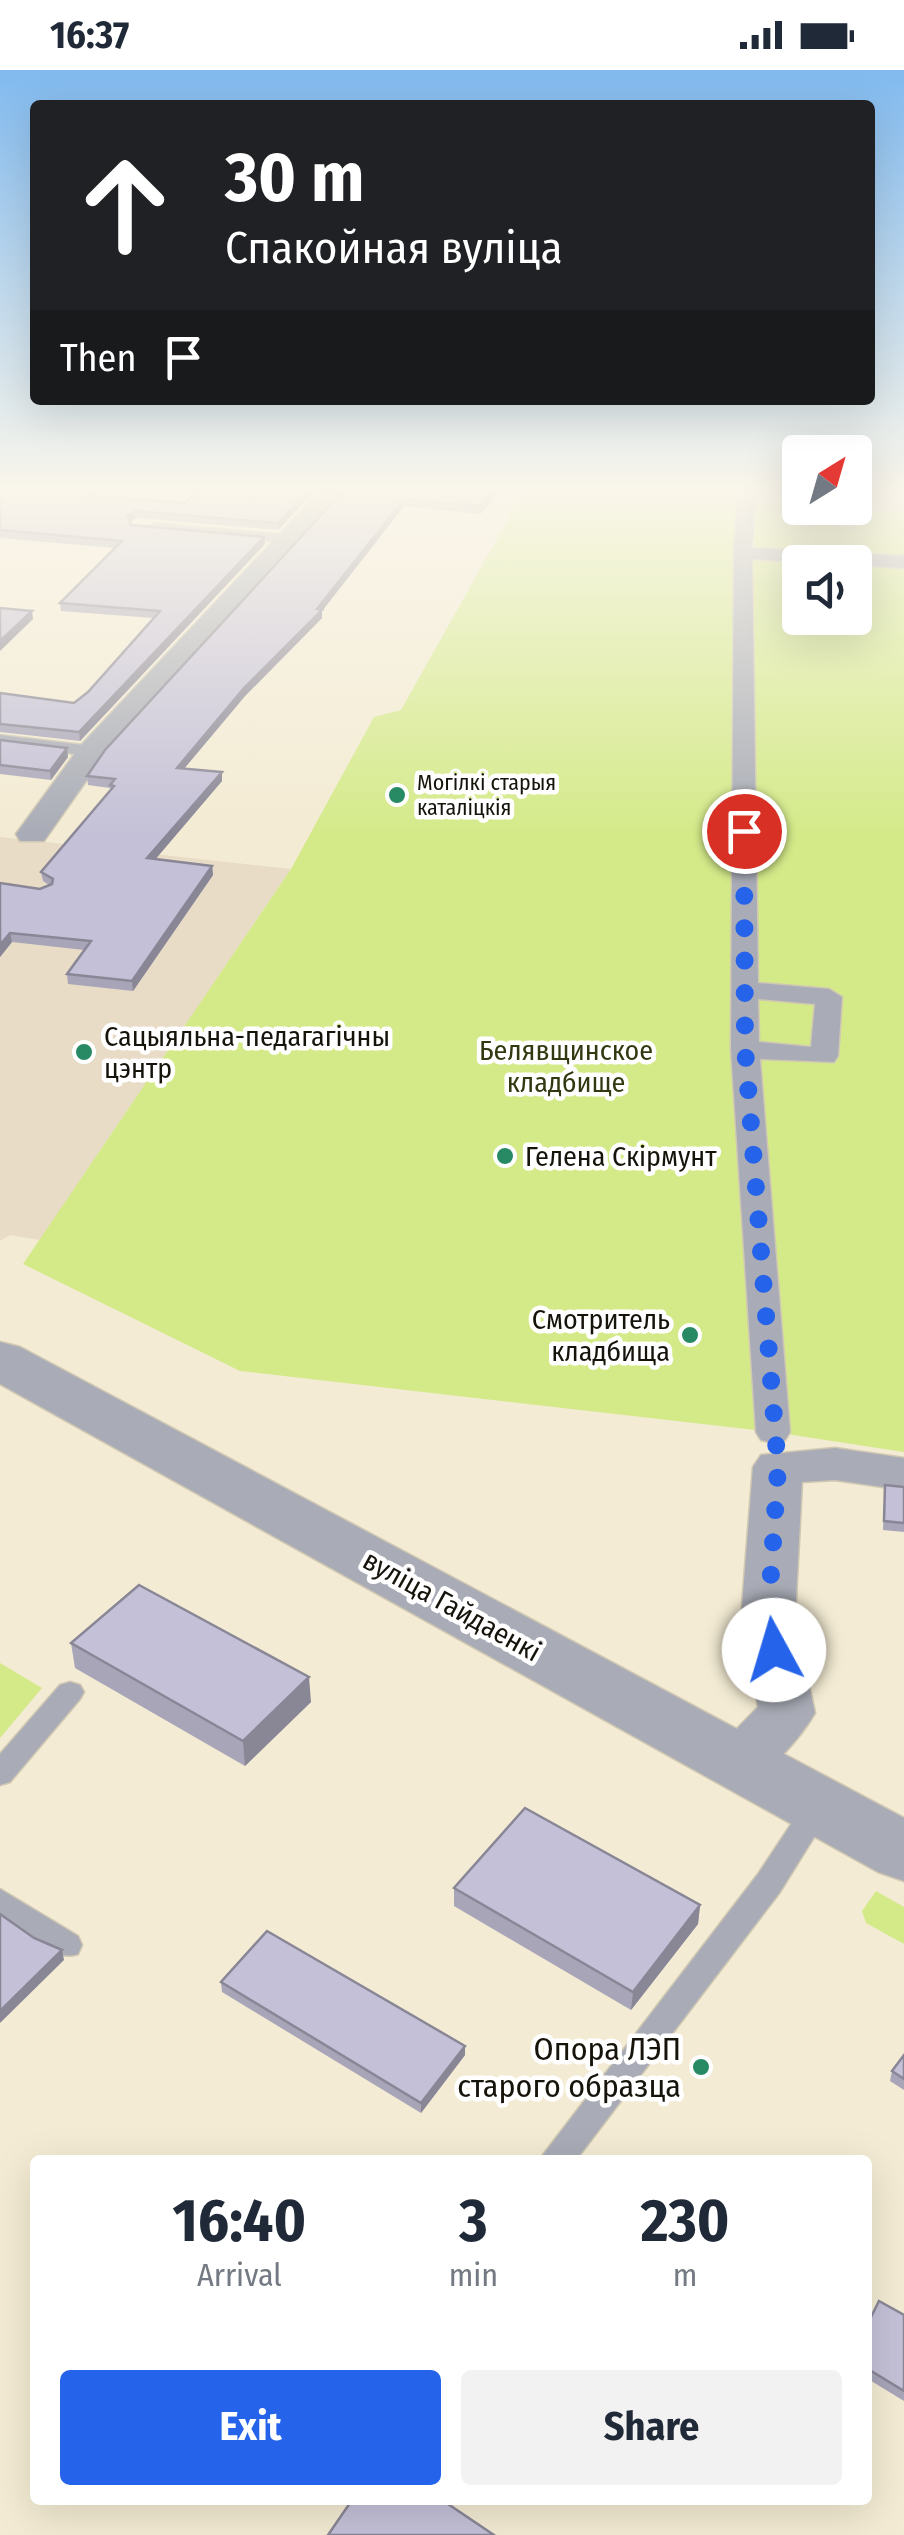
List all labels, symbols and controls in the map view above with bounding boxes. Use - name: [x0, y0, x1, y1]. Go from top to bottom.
- text: 16:37: [50, 12, 129, 58]
- text: 30 m: [225, 136, 364, 220]
- icon: ahead: [60, 140, 190, 270]
- text: Спакойная вуліца: [225, 221, 562, 275]
- icon: arrive: [156, 330, 211, 385]
- text: Then: [60, 335, 136, 381]
- north arrow: [782, 435, 872, 525]
- map controls: [782, 435, 872, 635]
- button: sound: [782, 545, 872, 635]
- place label: Могілкі старыя каталіцкія: [417, 769, 556, 821]
- marker: Могілкі старыя каталіцкія: [386, 784, 408, 806]
- pin: [702, 789, 787, 874]
- icon: arrive: [717, 804, 772, 859]
- place label: Сацыяльна-педагагічны цэнтр: [104, 1020, 390, 1085]
- park label: Белявщинское кладбище: [479, 1034, 653, 1099]
- marker: Сацыяльна-педагагічны цэнтр: [73, 1041, 95, 1063]
- place label: Гелена Скірмунт: [525, 1140, 717, 1173]
- marker: Гелена Скірмунт: [494, 1145, 516, 1167]
- place label: Смотритель кладбища: [532, 1303, 670, 1368]
- marker: Смотритель кладбища: [679, 1324, 701, 1346]
- street label: вуліца Гайдаенкі: [357, 1544, 547, 1668]
- position arrow: [722, 1598, 826, 1702]
- place label: Опора ЛЭП старого образца: [457, 2030, 681, 2105]
- marker: Опора ЛЭП старого образца: [690, 2056, 712, 2078]
- text: 16:40: [172, 2185, 306, 2257]
- text: 3: [459, 2185, 488, 2257]
- text: 230: [641, 2185, 730, 2257]
- text: Arrival: [197, 2256, 282, 2294]
- text: min: [449, 2256, 498, 2294]
- text: m: [673, 2256, 697, 2294]
- button: Exit: [60, 2370, 441, 2485]
- button: Share: [461, 2370, 842, 2485]

